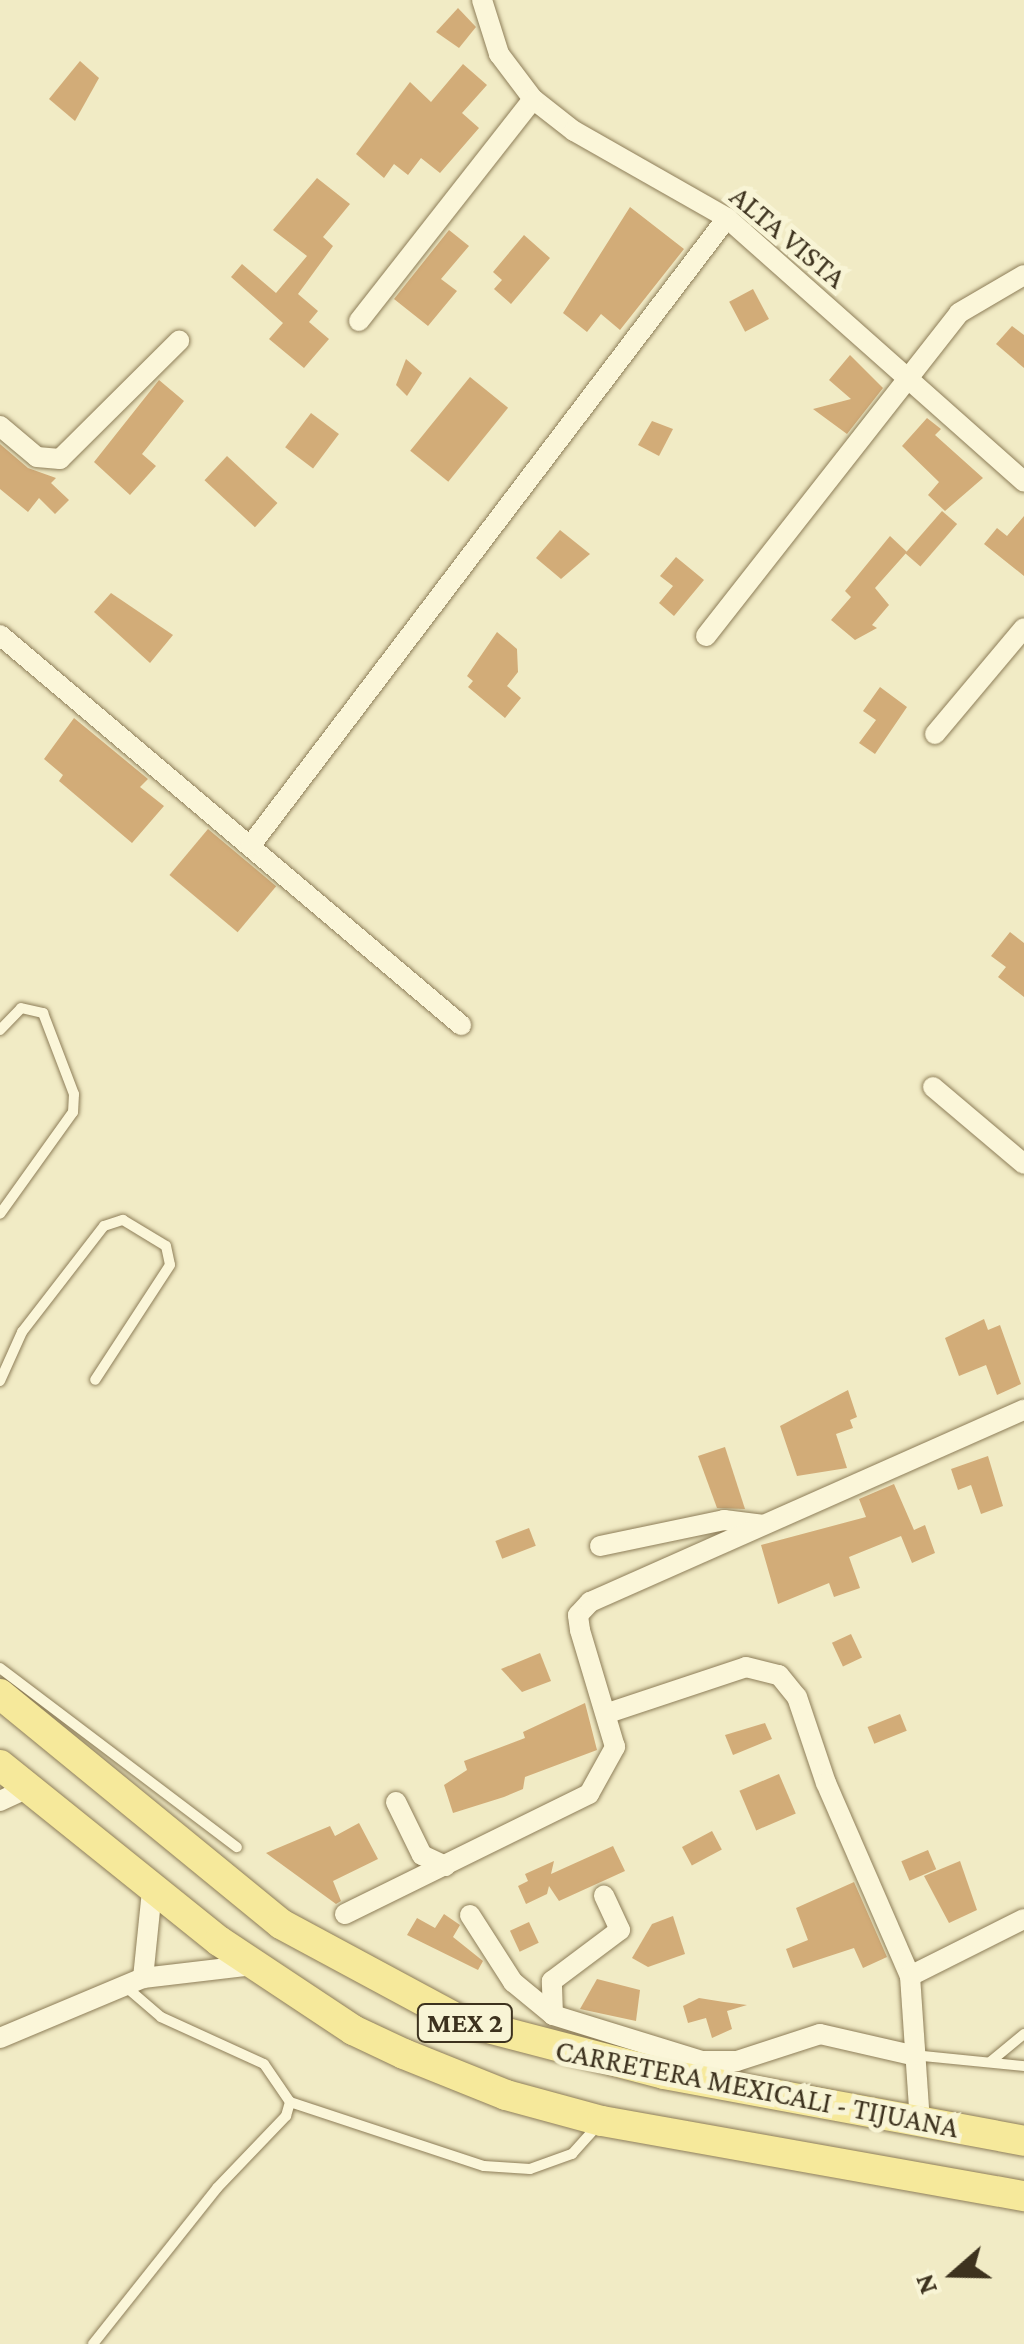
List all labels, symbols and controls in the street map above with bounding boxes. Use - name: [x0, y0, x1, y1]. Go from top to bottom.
- street label: ALTA VISTA: [723, 178, 853, 296]
- road number: MEX 2: [415, 2000, 515, 2046]
- street label: CARRETERA MEXICALI - TIJUANA: [552, 2032, 962, 2146]
- north arrow: [904, 2224, 1004, 2324]
- text: N: [908, 2270, 943, 2299]

